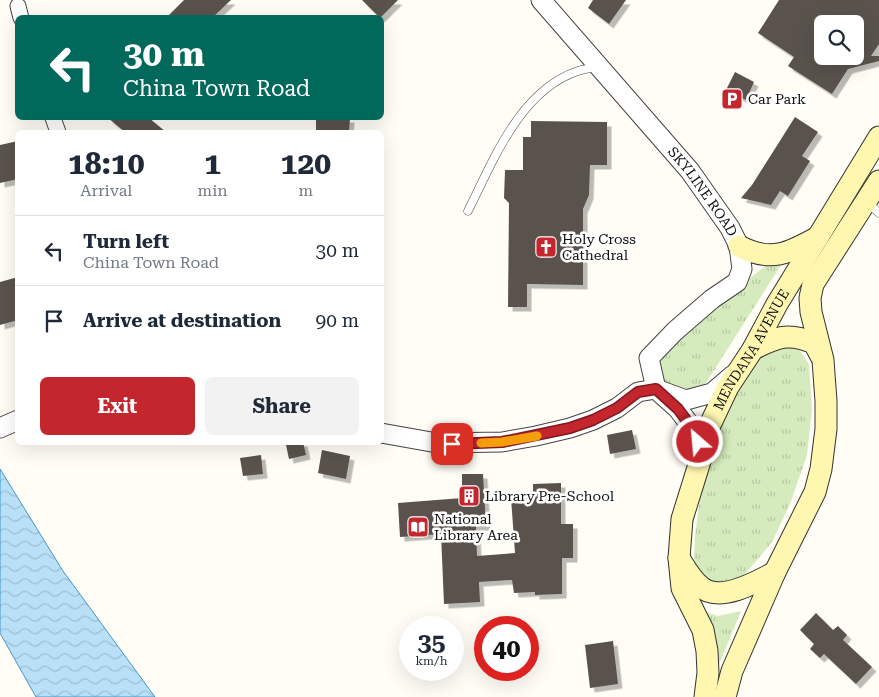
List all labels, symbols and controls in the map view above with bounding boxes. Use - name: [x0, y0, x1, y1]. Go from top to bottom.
- map controls: [814, 15, 864, 65]
- button: search: [814, 15, 864, 65]
- text: 30 m: [123, 34, 205, 75]
- icon: left: [40, 35, 105, 100]
- text: China Town Road: [123, 76, 310, 101]
- parking icon: Car Park: [720, 87, 744, 111]
- place label: Car Park: [748, 91, 806, 107]
- street label: SKYLINE ROAD: [665, 144, 741, 239]
- text: 18:10: [68, 146, 145, 181]
- text: 1: [204, 146, 221, 181]
- text: 120: [281, 146, 331, 181]
- text: Arrival: [80, 181, 132, 200]
- text: min: [198, 181, 228, 200]
- text: m: [298, 181, 313, 200]
- text: Turn left: [83, 230, 169, 253]
- place label: Holy Cross Cathedral: [562, 231, 636, 263]
- church icon: Holy Cross Cathedral: [534, 235, 558, 259]
- icon: left: [40, 237, 68, 265]
- text: 30 m: [316, 239, 359, 262]
- text: China Town Road: [83, 253, 219, 272]
- street label: MENDANA AVENUE: [710, 286, 792, 413]
- icon: arrive: [40, 307, 68, 335]
- text: Arrive at destination: [83, 309, 281, 332]
- text: 90 m: [316, 309, 359, 332]
- button: Exit: [40, 377, 195, 435]
- button: Share: [205, 377, 359, 435]
- position arrow: [671, 415, 723, 467]
- pin: [431, 423, 473, 465]
- icon: arrive: [438, 430, 466, 458]
- building icon: Library Pre-School: [457, 484, 481, 508]
- place label: Library Pre-School: [485, 488, 615, 504]
- place label: National Library Area: [434, 511, 518, 543]
- library icon: National Library Area: [406, 515, 430, 539]
- speed limit sign: 40: [474, 616, 539, 681]
- text: 35: [417, 628, 446, 657]
- text: km/h: [415, 654, 448, 668]

